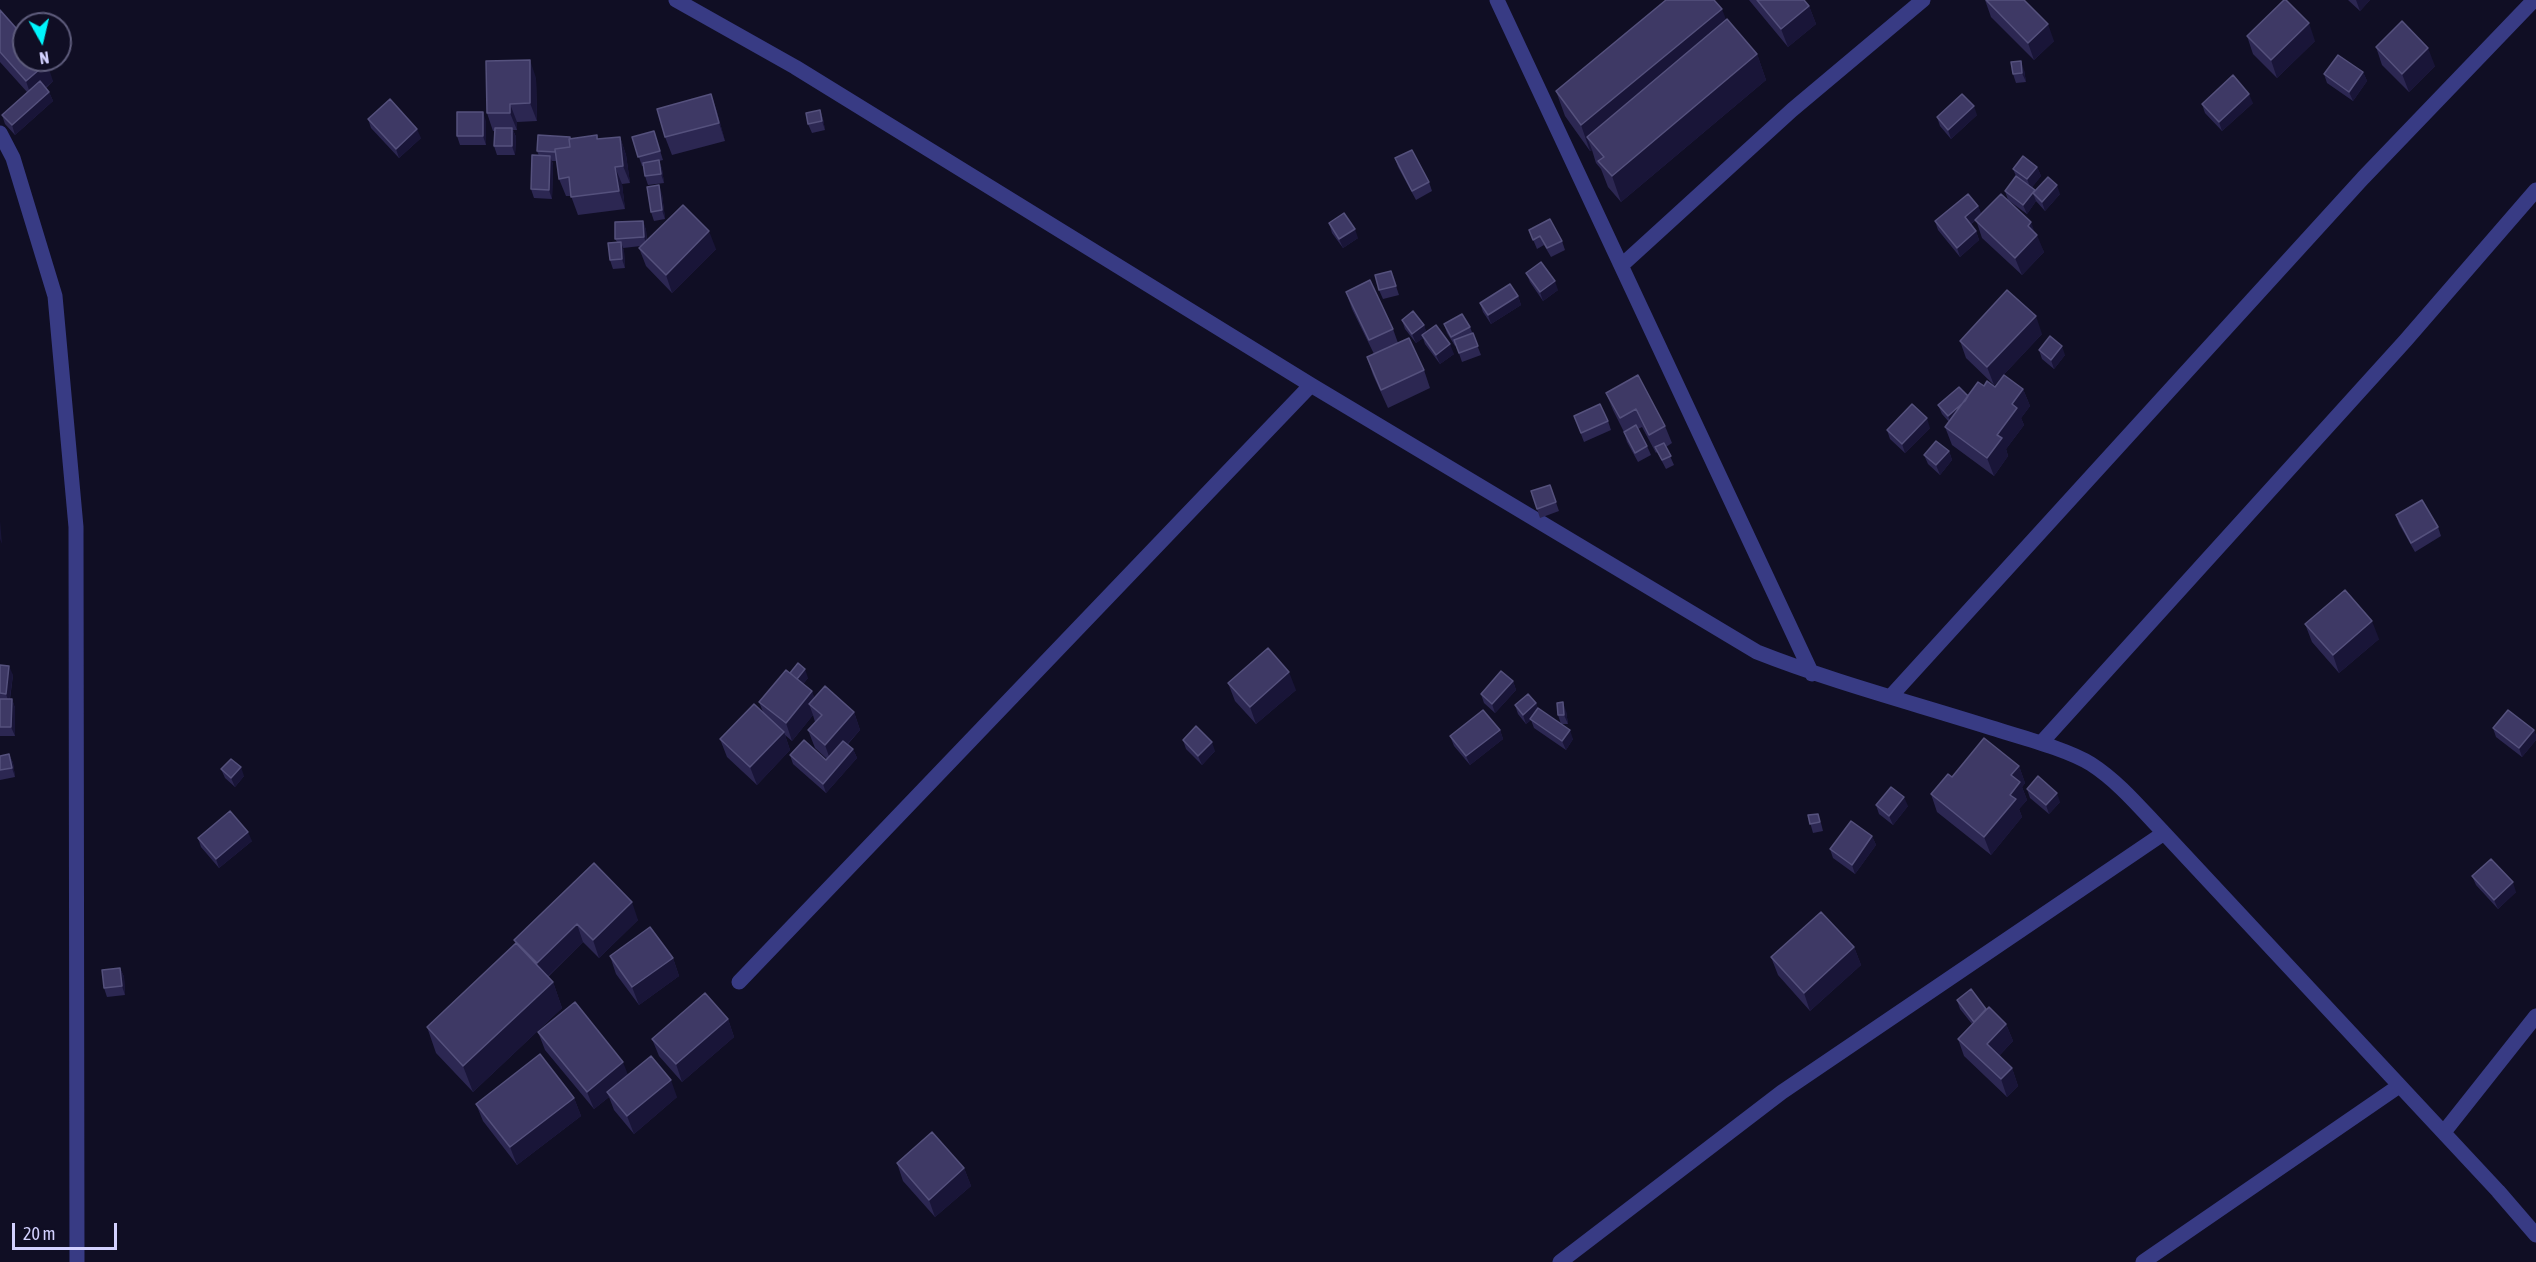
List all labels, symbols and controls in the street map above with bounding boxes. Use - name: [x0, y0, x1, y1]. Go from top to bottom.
- north arrow: [12, 12, 72, 72]
- text: N: [38, 48, 50, 67]
- scale bar: [15, 1211, 120, 1249]
- text: 20 m: [23, 1223, 55, 1244]

